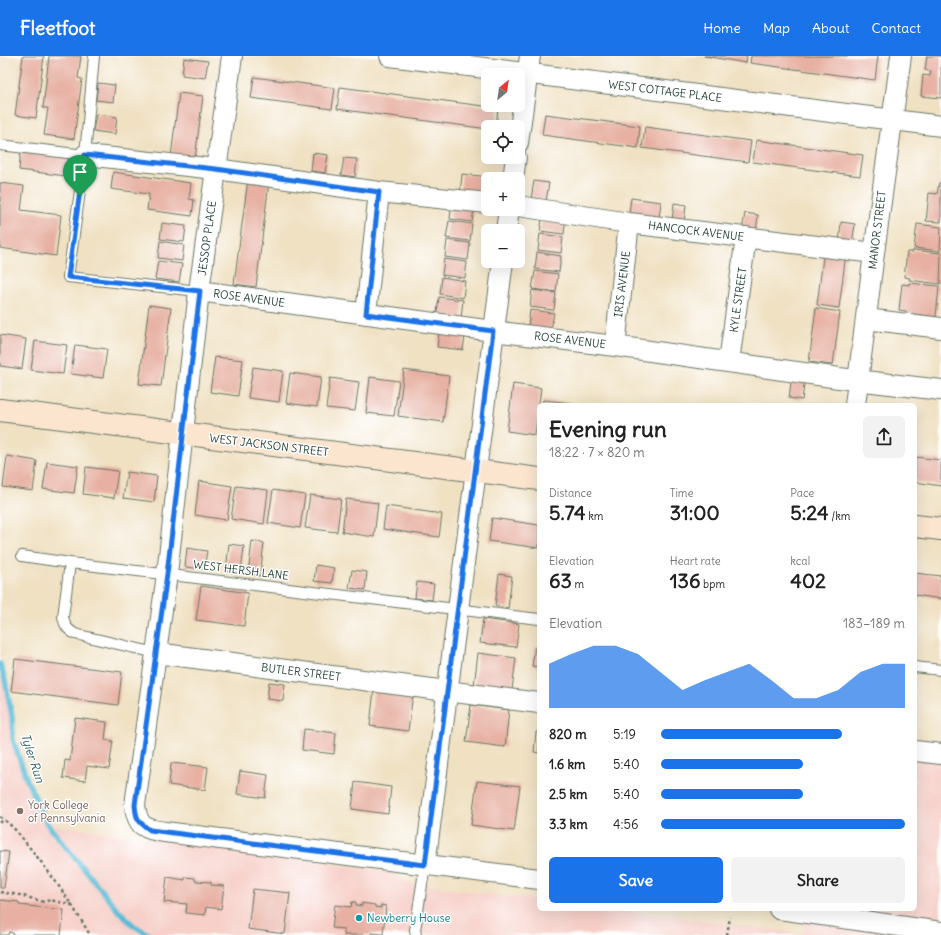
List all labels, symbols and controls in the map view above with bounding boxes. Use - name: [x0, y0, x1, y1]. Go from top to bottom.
- text: Fleetfoot: [20, 16, 96, 40]
- text: Home: [703, 19, 741, 37]
- text: Map: [763, 19, 790, 37]
- text: About: [812, 19, 850, 37]
- text: Contact: [872, 19, 921, 37]
- north arrow: [481, 68, 525, 112]
- map controls: [481, 68, 525, 268]
- street label: WEST COTTAGE PLACE: [607, 77, 723, 105]
- button: locate: [481, 120, 525, 164]
- pin: [63, 155, 97, 196]
- icon: arrive: [69, 161, 91, 183]
- button: +: [481, 172, 525, 216]
- street label: MANOR STREET: [865, 190, 889, 270]
- street label: JESSOP PLACE: [195, 200, 219, 276]
- street label: HANCOCK AVENUE: [647, 218, 745, 244]
- button: −: [481, 224, 525, 268]
- street label: IRIS AVENUE: [611, 250, 633, 318]
- street label: KYLE STREET: [727, 266, 750, 333]
- street label: ROSE AVENUE: [212, 286, 286, 310]
- street label: ROSE AVENUE: [533, 329, 607, 351]
- text: Evening run: [549, 415, 667, 443]
- button: share: [863, 416, 905, 458]
- street label: WEST JACKSON STREET: [209, 431, 330, 459]
- text: 18:22 · 7 × 820 m: [549, 444, 645, 461]
- text: Distance: [549, 486, 592, 500]
- text: Time: [670, 486, 693, 500]
- text: Pace: [790, 486, 814, 500]
- text: 5.74: [549, 500, 586, 525]
- text: 31:00: [670, 500, 720, 525]
- text: 5:24: [790, 500, 829, 525]
- text: km: [586, 509, 603, 523]
- text: /km: [829, 509, 850, 523]
- text: Elevation: [549, 554, 594, 568]
- text: Heart rate: [670, 554, 721, 568]
- text: kcal: [790, 554, 810, 568]
- street label: WEST HERSH LANE: [193, 557, 289, 583]
- text: 63: [549, 568, 572, 593]
- text: 136: [670, 568, 701, 593]
- text: 402: [790, 568, 826, 593]
- text: m: [572, 577, 584, 591]
- text: bpm: [701, 577, 725, 591]
- text: Elevation: [549, 615, 602, 632]
- text: 183–189 m: [843, 615, 905, 632]
- street label: BUTLER STREET: [260, 660, 342, 684]
- text: 820 m: [549, 726, 587, 743]
- text: 5:19: [613, 726, 636, 743]
- water label: Tyler Run: [18, 732, 48, 785]
- text: 1.6 km: [549, 756, 585, 773]
- text: 5:40: [613, 756, 639, 773]
- text: 2.5 km: [549, 786, 587, 803]
- text: 5:40: [613, 786, 639, 803]
- place label: York College of Pennsylvania: [28, 798, 106, 825]
- marker: York College of Pennsylvania: [15, 806, 25, 816]
- text: 3.3 km: [549, 816, 588, 833]
- text: 4:56: [613, 816, 638, 833]
- button: Save: [549, 857, 723, 903]
- button: Share: [731, 857, 905, 903]
- place label: Newberry House: [367, 911, 450, 925]
- marker: Newberry House: [354, 913, 364, 923]

